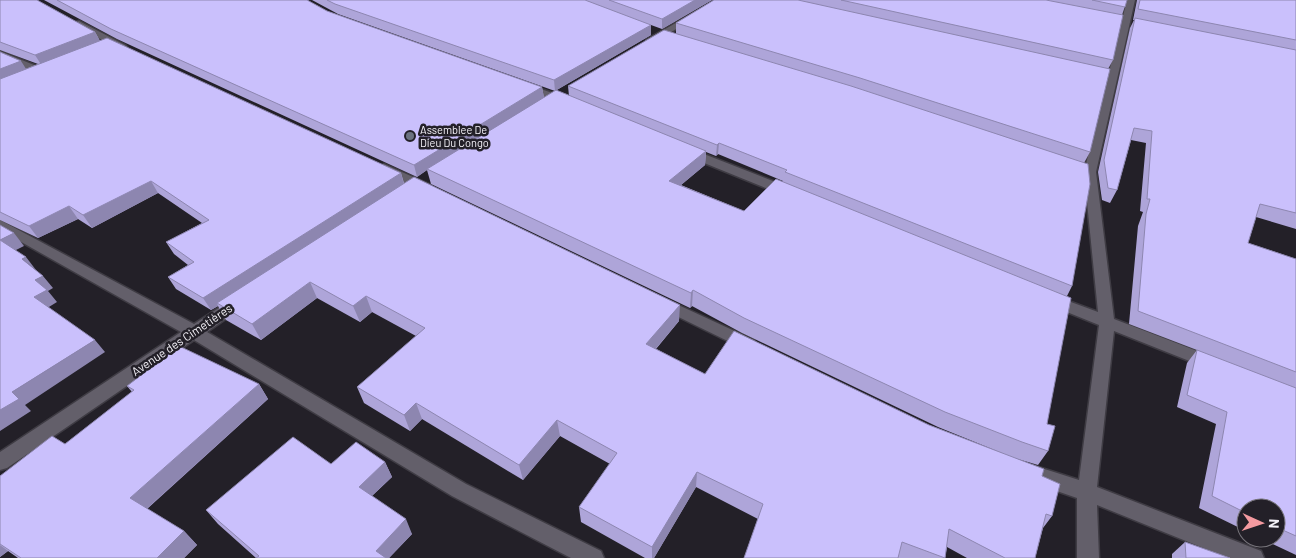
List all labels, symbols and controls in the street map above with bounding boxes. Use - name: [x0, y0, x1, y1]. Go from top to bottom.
- place label: Assemblee De Dieu Du Congo: [420, 123, 489, 149]
- marker: Assemblee De Dieu Du Congo: [404, 130, 416, 142]
- street label: Avenue des Cimetières: [129, 300, 235, 378]
- north arrow: [1236, 498, 1286, 548]
- text: N: [1266, 519, 1283, 529]

